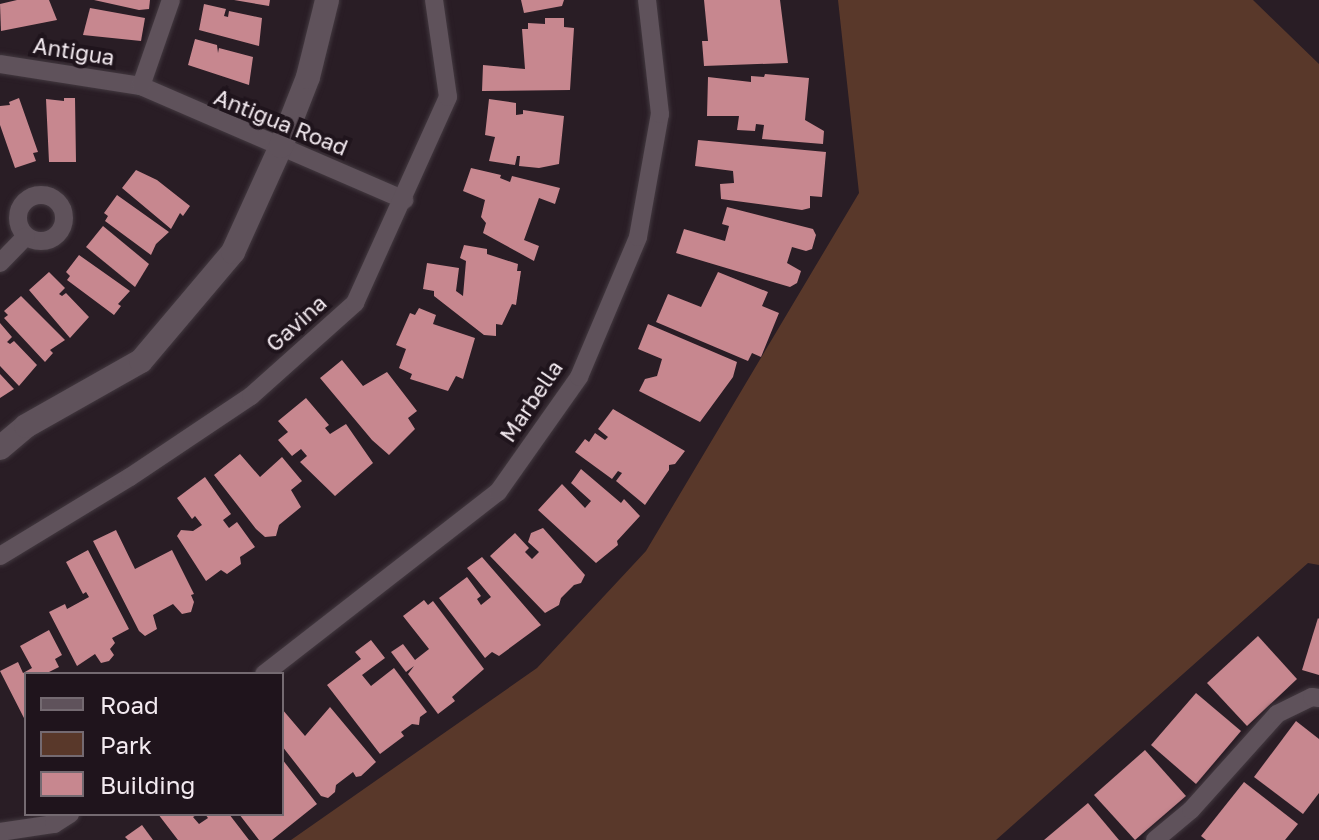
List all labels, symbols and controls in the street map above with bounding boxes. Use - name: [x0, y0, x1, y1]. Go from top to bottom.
- street label: Antigua: [31, 32, 117, 70]
- street label: Antigua Road: [210, 83, 352, 161]
- street label: Gavina: [261, 289, 331, 357]
- street label: Marbella: [494, 355, 568, 447]
- legend: [24, 672, 284, 816]
- text: Road: [100, 690, 159, 719]
- text: Park: [100, 730, 152, 759]
- text: Building: [100, 770, 195, 799]

